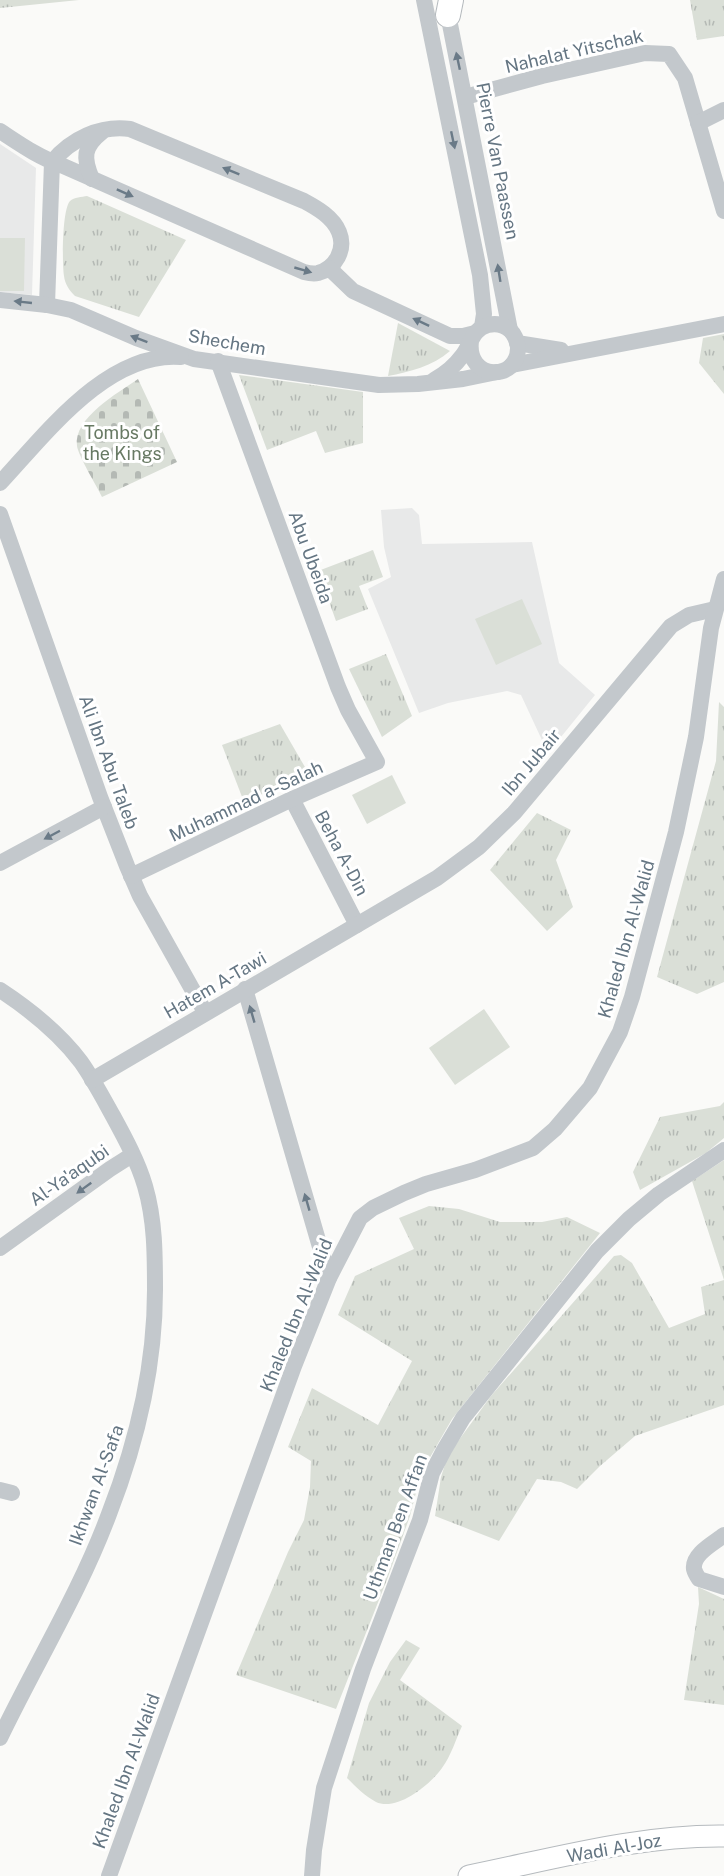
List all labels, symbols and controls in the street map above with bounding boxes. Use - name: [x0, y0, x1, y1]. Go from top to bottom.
- street label: Nahalat Yitschak: [503, 25, 645, 77]
- one-way arrow: [453, 51, 462, 70]
- street label: Pierre Van Paassen: [472, 80, 524, 242]
- one-way arrow: [449, 130, 458, 149]
- one-way arrow: [222, 166, 240, 175]
- one-way arrow: [116, 188, 134, 198]
- one-way arrow: [495, 263, 504, 282]
- one-way arrow: [294, 266, 312, 275]
- one-way arrow: [14, 297, 33, 307]
- one-way arrow: [412, 318, 429, 327]
- street label: Shechem: [187, 325, 267, 359]
- one-way arrow: [129, 334, 147, 344]
- park label: Tombs of the Kings: [82, 422, 162, 464]
- street label: Abu Ubeida: [285, 508, 337, 606]
- street label: Ali Ibn Abu Taleb: [75, 692, 143, 832]
- street label: Ibn Jubair: [497, 724, 565, 800]
- street label: Muhammad a-Salah: [166, 756, 326, 846]
- street label: Beha A-Din: [311, 807, 373, 899]
- one-way arrow: [44, 830, 61, 840]
- street label: Khaled Ibn Al-Walid: [593, 857, 659, 1021]
- street label: Hatem A-Tawi: [160, 947, 270, 1023]
- one-way arrow: [247, 1005, 256, 1023]
- street label: Al-Ya'aqubi: [25, 1140, 113, 1210]
- one-way arrow: [76, 1182, 92, 1194]
- one-way arrow: [302, 1193, 311, 1211]
- street label: Khaled Ibn Al-Walid: [256, 1235, 336, 1395]
- street label: Ikhwan Al-Safa: [64, 1422, 128, 1548]
- street label: Uthman Ben Affan: [359, 1451, 431, 1603]
- street label: Khaled Ibn Al-Walid: [88, 1691, 164, 1851]
- street label: Wadi Al-Joz: [565, 1829, 663, 1867]

